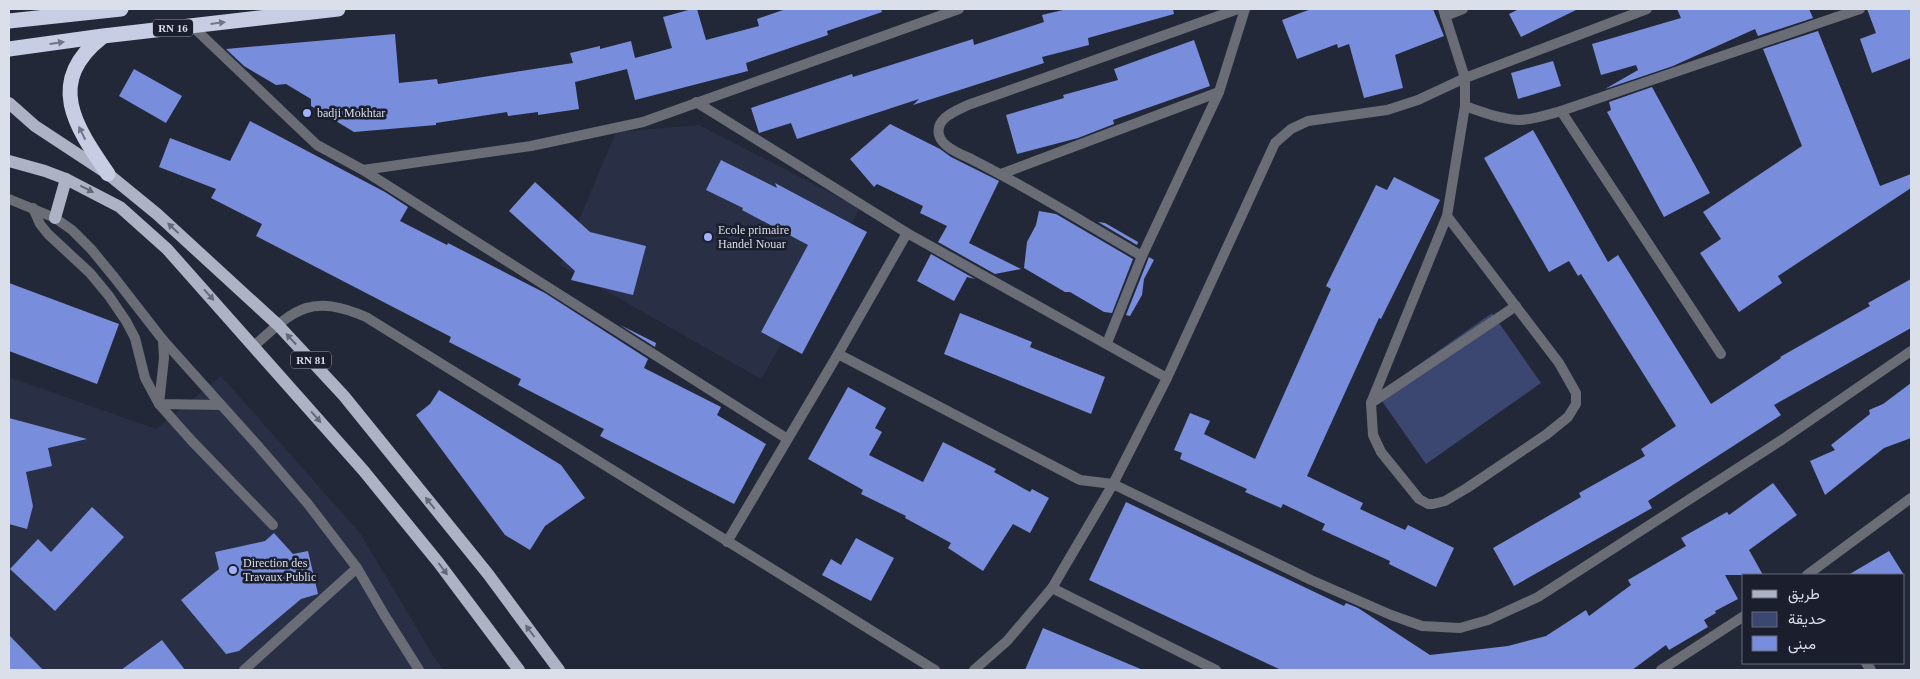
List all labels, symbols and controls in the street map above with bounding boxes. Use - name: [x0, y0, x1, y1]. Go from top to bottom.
- road number: RN 16: [153, 19, 193, 36]
- one-way arrow: [211, 19, 227, 27]
- one-way arrow: [49, 38, 65, 46]
- place label: badji Mokhtar: [317, 106, 385, 120]
- marker: badji Mokhtar: [301, 107, 313, 119]
- one-way arrow: [77, 126, 85, 140]
- one-way arrow: [80, 185, 94, 193]
- one-way arrow: [167, 222, 179, 234]
- place label: Ecole primaire Handel Nouar: [718, 223, 789, 251]
- marker: Ecole primaire Handel Nouar: [702, 231, 714, 243]
- one-way arrow: [203, 289, 215, 301]
- one-way arrow: [285, 333, 297, 345]
- road number: RN 81: [291, 352, 331, 368]
- one-way arrow: [311, 410, 322, 423]
- one-way arrow: [425, 497, 436, 510]
- place label: Direction des Travaux Public: [243, 556, 316, 584]
- one-way arrow: [438, 562, 448, 576]
- marker: Direction des Travaux Public: [227, 564, 239, 576]
- legend: [1742, 574, 1905, 664]
- text: طريق: [1788, 586, 1820, 604]
- text: حديقة: [1788, 611, 1826, 628]
- one-way arrow: [525, 624, 535, 638]
- text: مبنى: [1788, 636, 1816, 654]

